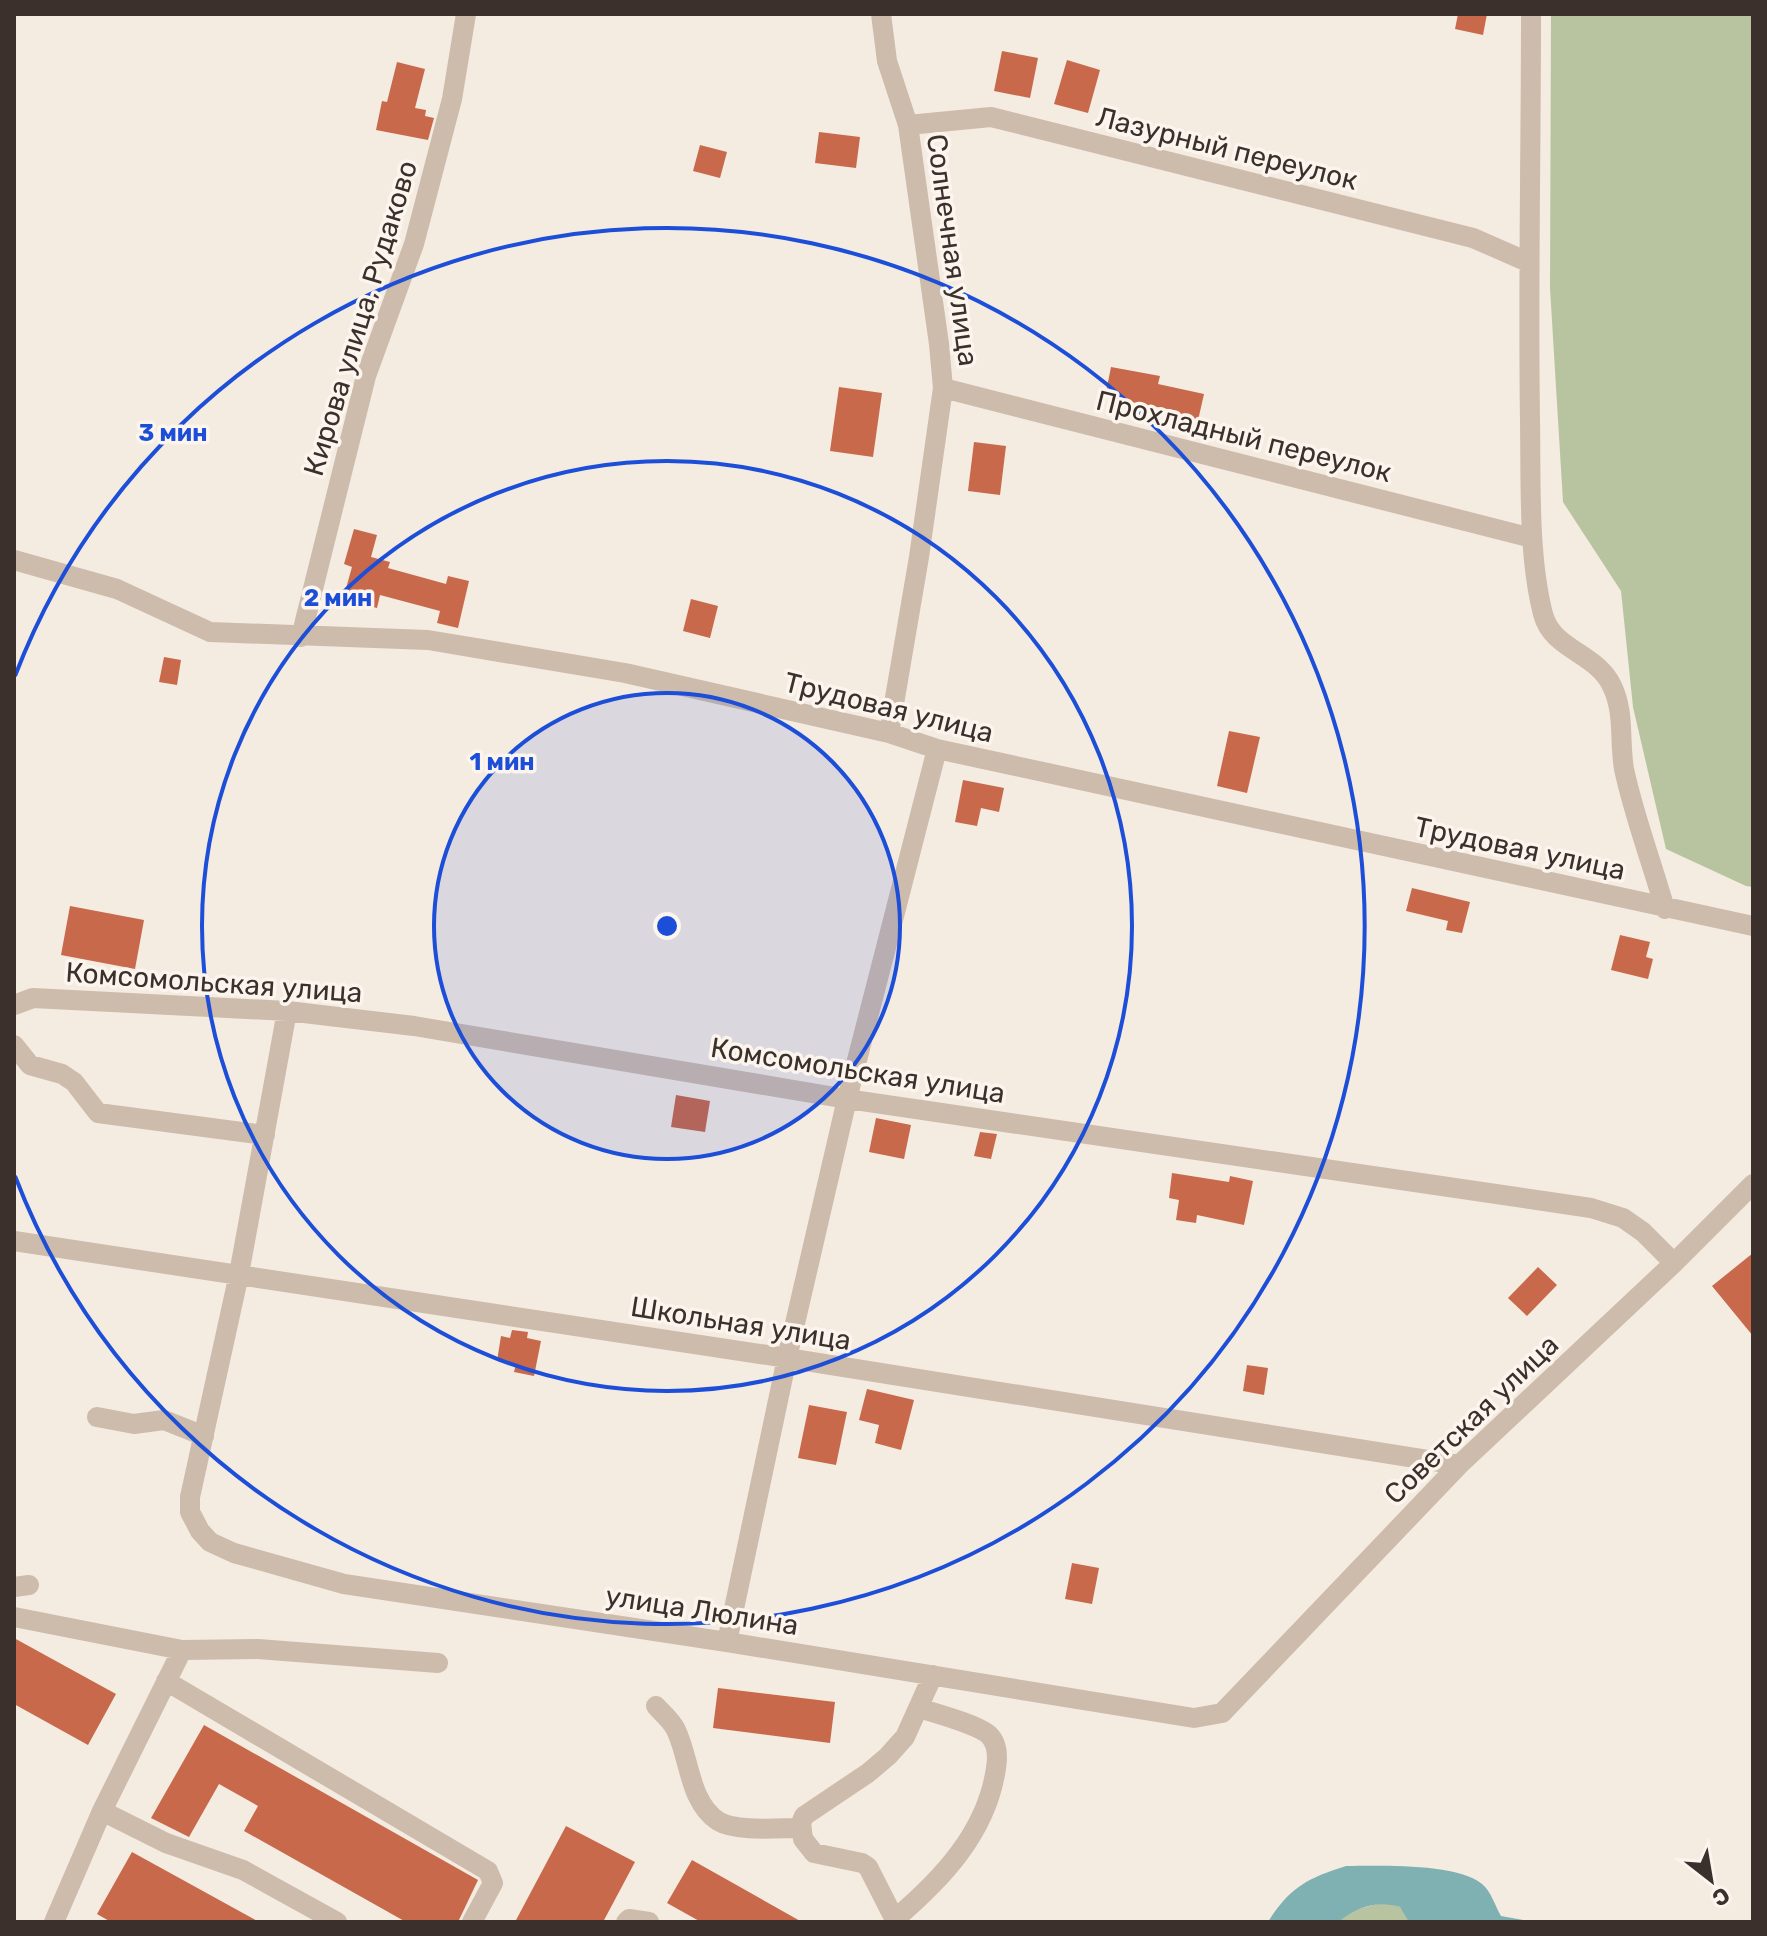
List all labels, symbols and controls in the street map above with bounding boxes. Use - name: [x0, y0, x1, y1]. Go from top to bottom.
- street label: Лазурный переулок: [1093, 100, 1361, 197]
- street label: Солнечная улица: [920, 132, 985, 368]
- street label: Кирова улица, Рудаково: [297, 157, 424, 480]
- street label: Прохладный переулок: [1093, 384, 1395, 489]
- text: 3 мин: [139, 419, 207, 447]
- text: 2 мин: [304, 584, 372, 612]
- street label: Трудовая улица: [781, 666, 997, 749]
- text: 1 мин: [469, 748, 535, 776]
- street label: Трудовая улица: [1412, 810, 1628, 887]
- centre of rings: [653, 912, 681, 940]
- street label: Комсомольская улица: [64, 956, 364, 1009]
- street label: Комсомольская улица: [708, 1031, 1007, 1110]
- street label: Школьная улица: [629, 1290, 853, 1357]
- street label: Советская улица: [1378, 1328, 1565, 1511]
- street label: улица Люлина: [603, 1579, 801, 1642]
- north arrow: [1671, 1840, 1751, 1920]
- text: С: [1707, 1881, 1735, 1912]

